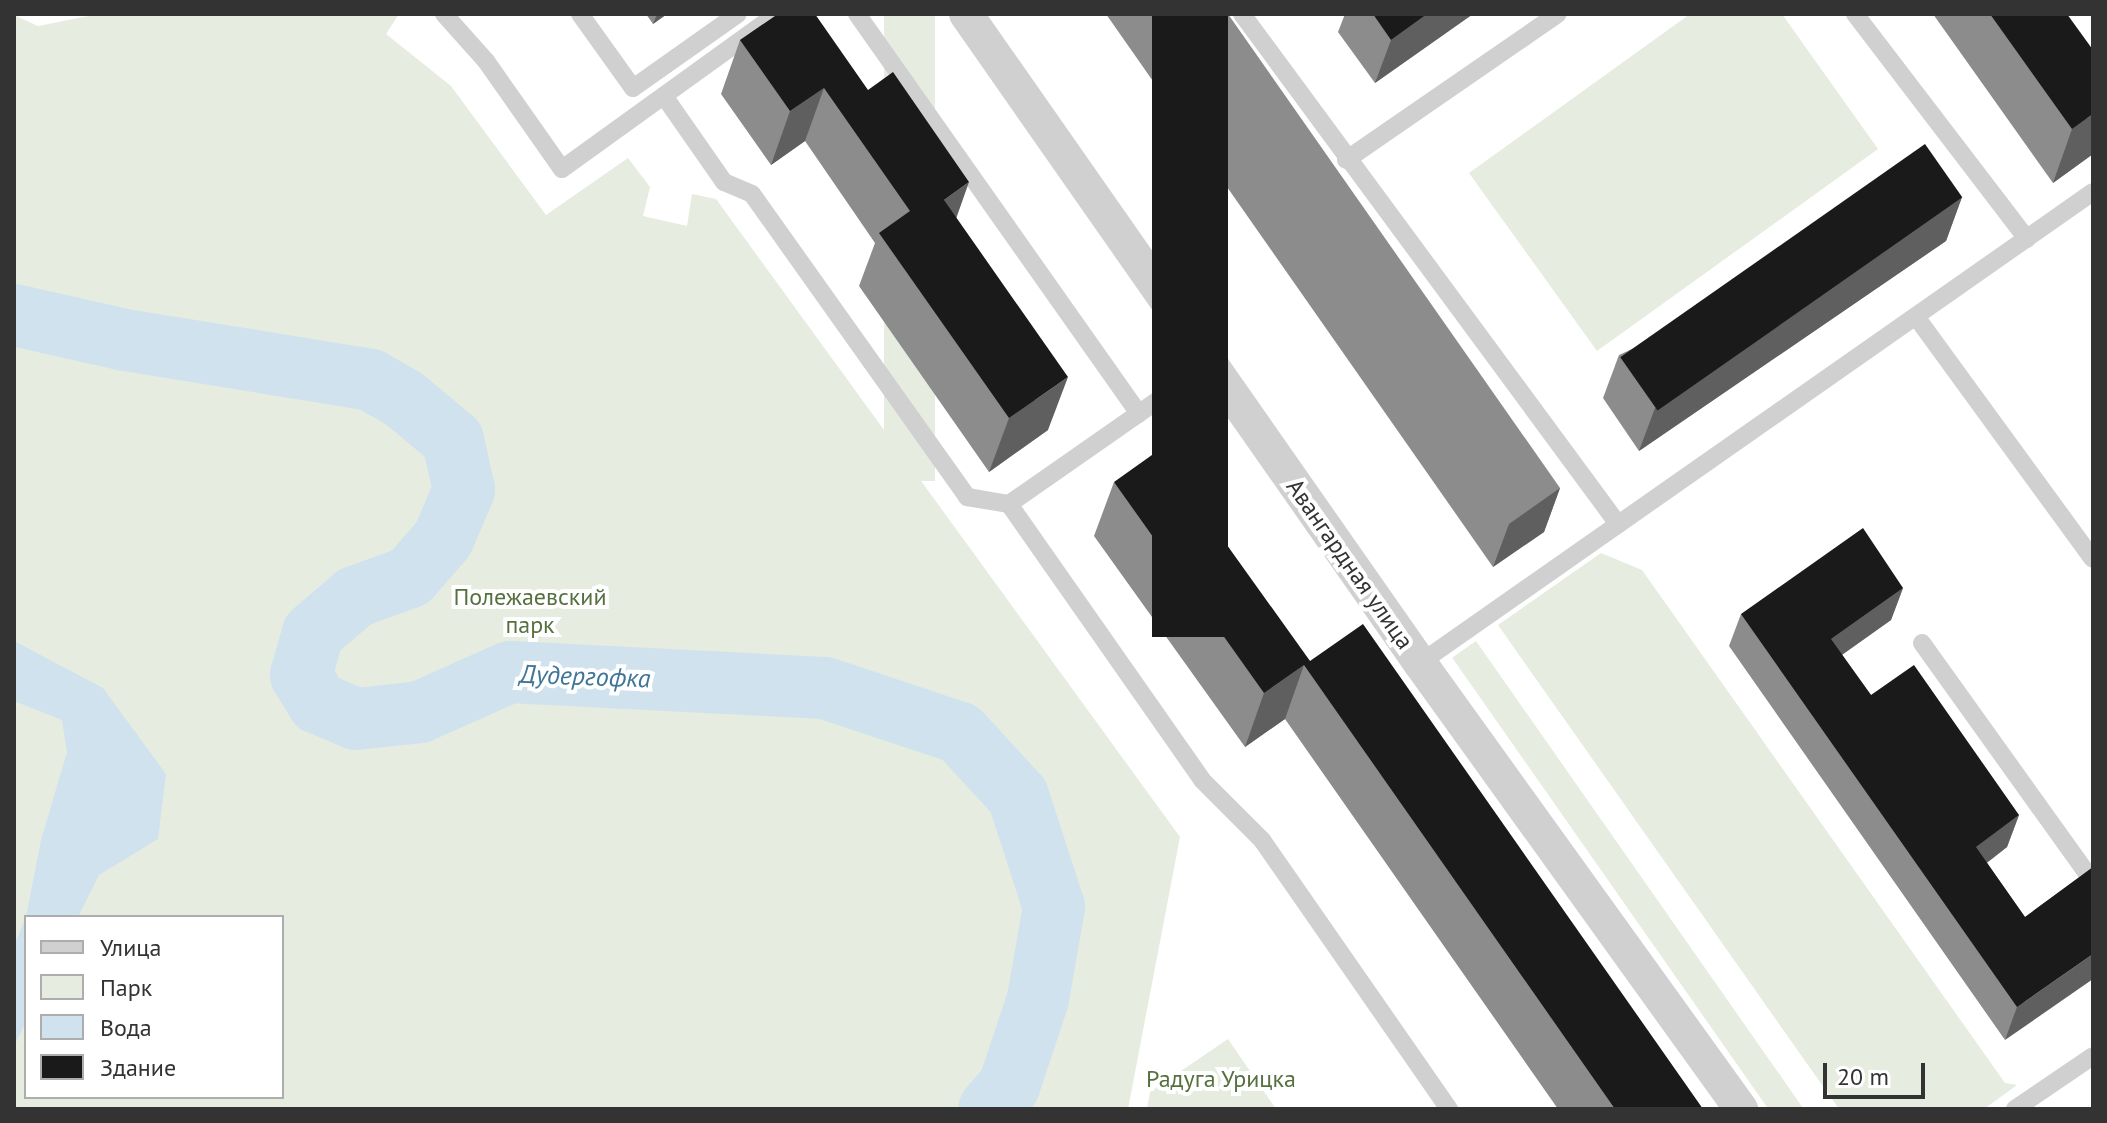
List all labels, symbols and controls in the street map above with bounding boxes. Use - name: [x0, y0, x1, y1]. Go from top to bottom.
- street label: Авангардная улица: [1280, 473, 1420, 655]
- park label: Полежаевский парк: [453, 583, 607, 639]
- water label: Дудергофка: [519, 658, 651, 694]
- legend: [24, 915, 284, 1099]
- text: Улица: [100, 932, 161, 963]
- text: Парк: [100, 972, 152, 1003]
- text: Вода: [100, 1012, 152, 1043]
- scale bar: [1827, 1047, 1929, 1097]
- text: Здание: [100, 1052, 176, 1083]
- text: 20 m: [1837, 1061, 1889, 1092]
- park label: Радуга Урицка: [1146, 1065, 1296, 1093]

